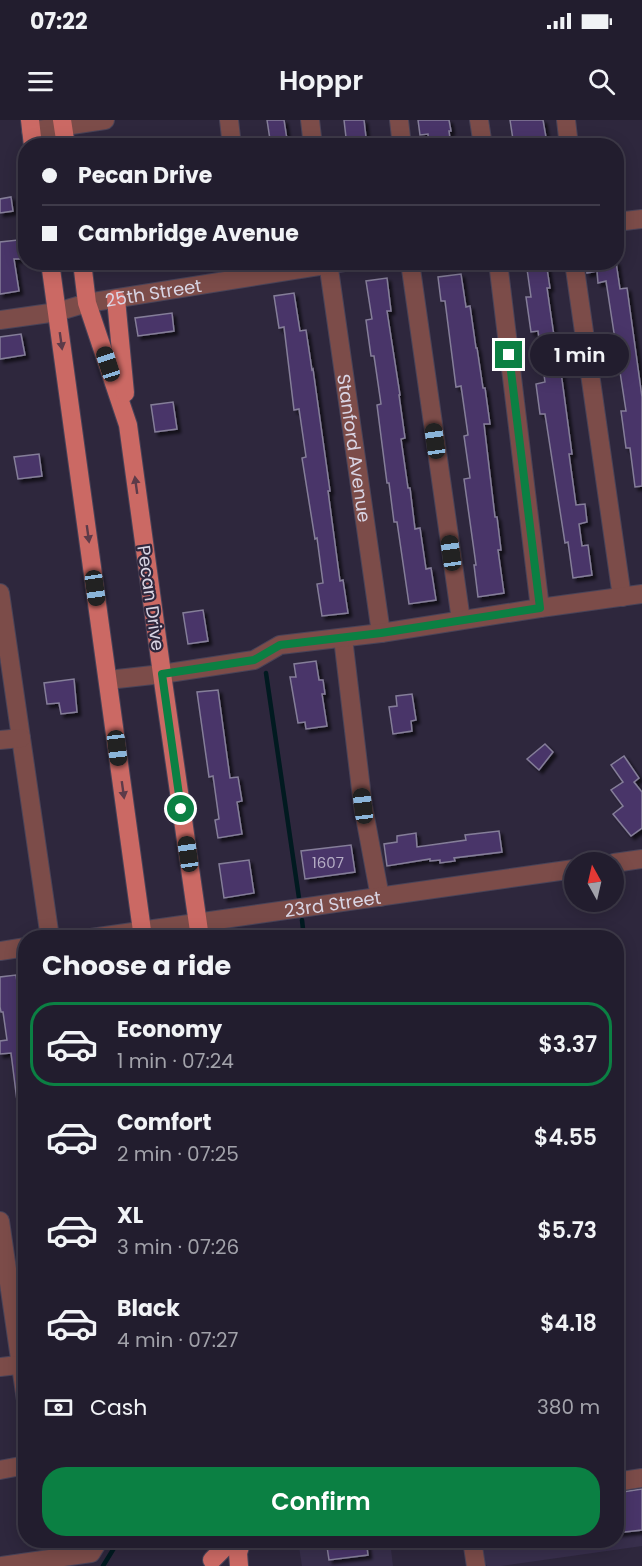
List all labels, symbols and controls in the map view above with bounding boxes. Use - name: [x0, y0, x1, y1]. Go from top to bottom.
- text: 07:22: [30, 6, 88, 37]
- text: Hoppr: [279, 62, 363, 99]
- icon: menu: [24, 65, 57, 98]
- icon: search: [585, 65, 618, 98]
- text: Pecan Drive: [78, 160, 212, 191]
- text: Cambridge Avenue: [78, 218, 299, 249]
- street label: 25th Street: [103, 272, 203, 312]
- one-way arrow: [56, 332, 65, 351]
- callout: 1 min: [530, 334, 629, 376]
- route end: [495, 341, 522, 368]
- text: 1 min: [554, 341, 605, 369]
- car: [94, 344, 122, 384]
- street label: Stanford Avenue: [332, 372, 378, 524]
- car: [424, 422, 446, 460]
- one-way arrow: [132, 475, 141, 494]
- one-way arrow: [83, 525, 92, 544]
- car: [440, 534, 462, 572]
- street label: Pecan Drive: [131, 544, 171, 652]
- car: [84, 569, 106, 607]
- car: [106, 729, 128, 767]
- one-way arrow: [118, 781, 127, 800]
- car: [352, 787, 374, 825]
- route start: [167, 795, 194, 822]
- car: [177, 835, 199, 873]
- house number: 1607: [312, 852, 344, 873]
- north arrow: [564, 852, 624, 912]
- map controls: [564, 852, 624, 912]
- street label: 23rd Street: [283, 884, 383, 923]
- text: Choose a ride: [42, 947, 231, 984]
- text: Economy: [117, 1014, 222, 1045]
- icon: car: [45, 1017, 99, 1071]
- text: $3.37: [538, 1029, 597, 1060]
- text: 1 min · 07:24: [117, 1047, 234, 1075]
- text: Comfort: [117, 1107, 211, 1138]
- icon: car: [45, 1110, 99, 1164]
- text: $4.55: [534, 1122, 597, 1153]
- text: 2 min · 07:25: [117, 1140, 239, 1168]
- text: XL: [117, 1200, 143, 1231]
- icon: car: [45, 1203, 99, 1257]
- text: $5.73: [537, 1215, 597, 1246]
- text: 3 min · 07:26: [117, 1233, 239, 1261]
- text: Black: [117, 1293, 180, 1324]
- icon: car: [45, 1296, 99, 1350]
- text: $4.18: [540, 1308, 597, 1339]
- text: 4 min · 07:27: [117, 1326, 238, 1354]
- icon: cash: [42, 1391, 75, 1424]
- text: Cash: [90, 1392, 147, 1423]
- text: 380 m: [537, 1393, 600, 1421]
- button: Confirm: [42, 1467, 600, 1536]

